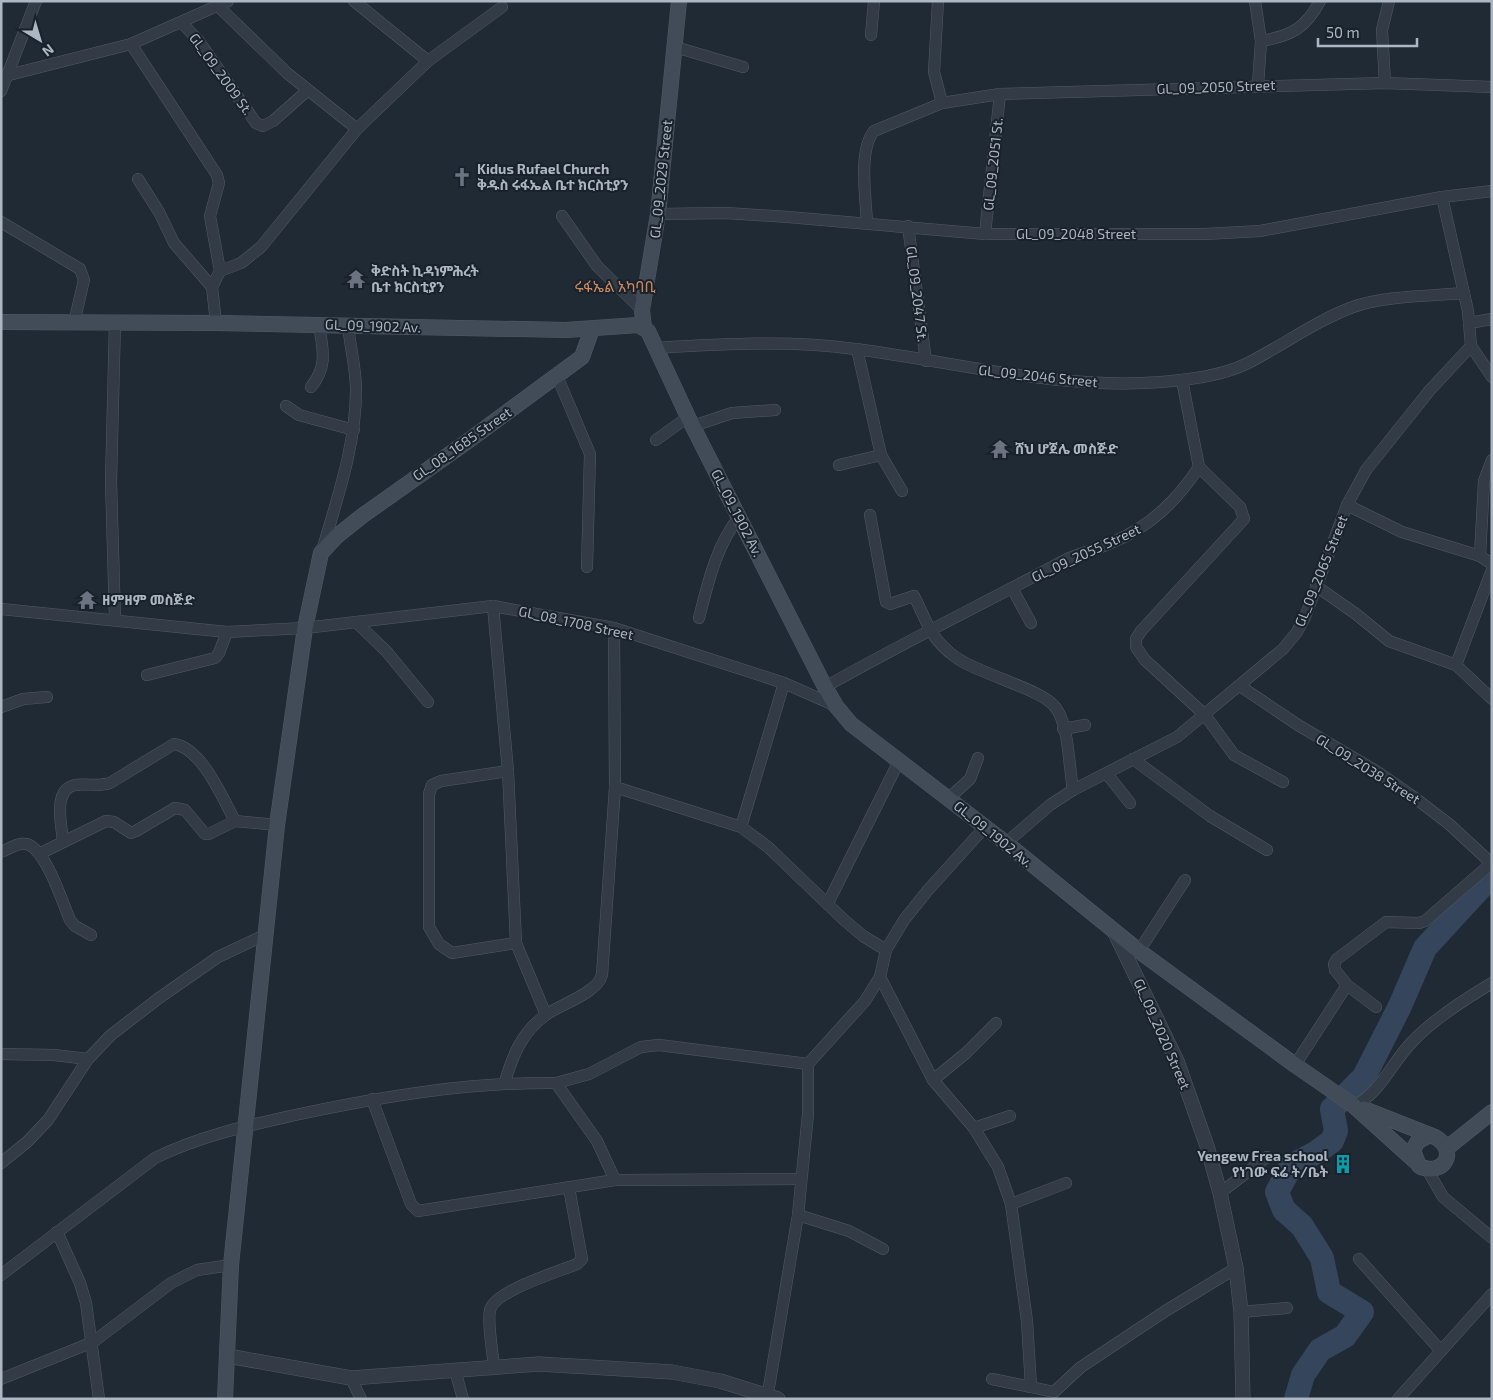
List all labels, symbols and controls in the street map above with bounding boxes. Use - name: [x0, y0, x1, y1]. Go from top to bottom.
- north arrow: [15, 15, 65, 65]
- scale bar: [1318, 15, 1417, 47]
- text: 50 m: [1326, 23, 1360, 41]
- street label: GL_09_2009 St.: [186, 30, 257, 118]
- text: N: [39, 41, 58, 60]
- street label: GL_09_2050 Street: [1156, 76, 1276, 97]
- street label: GL_09_2051 St.: [979, 117, 1006, 211]
- street label: GL_09_2029 Street: [646, 119, 675, 239]
- place label: Kidus Rufael Church ቅዱስ ሩፋኤል ቤተ ክርስቲያን: [477, 160, 629, 193]
- church icon: Kidus Rufael Church ቅዱስ ሩፋኤል ቤተ ክርስቲያን: [451, 166, 473, 188]
- street label: GL_09_2048 Street: [1016, 225, 1136, 242]
- street label: GL_09_2047 St.: [903, 245, 932, 343]
- place label: ቅድስት ኪዳነምሕረት ቤተ ክርስቲያን: [371, 262, 479, 295]
- temple icon: ቅድስት ኪዳነምሕረት ቤተ ክርስቲያን: [345, 268, 367, 290]
- district label: ሩፋኤል አካባቢ: [574, 277, 656, 295]
- street label: GL_09_1902 Av.: [325, 315, 421, 336]
- street label: GL_09_2046 Street: [978, 361, 1098, 390]
- street label: GL_08_1685 Street: [409, 403, 514, 484]
- temple icon: ሸህ ሆጀሌ መስጅድ: [989, 438, 1011, 460]
- place label: ሸህ ሆጀሌ መስጅድ: [1015, 440, 1118, 457]
- street label: GL_09_1902 Av.: [708, 466, 767, 559]
- street label: GL_09_2065 Street: [1290, 513, 1351, 629]
- street label: GL_09_2055 Street: [1029, 520, 1143, 585]
- temple icon: ዘምዘም መስጅድ: [76, 589, 98, 611]
- place label: ዘምዘም መስጅድ: [102, 591, 195, 608]
- street label: GL_08_1708 Street: [517, 602, 635, 643]
- street label: GL_09_2038 Street: [1313, 730, 1423, 807]
- street label: GL_09_1902 Av.: [951, 797, 1036, 870]
- street label: GL_09_2020 Street: [1130, 976, 1194, 1092]
- place label: Yengew Frea school የነገው ፍሬ ት/ቤት: [1197, 1147, 1328, 1180]
- building icon: Yengew Frea school የነገው ፍሬ ት/ቤት: [1332, 1153, 1354, 1175]

